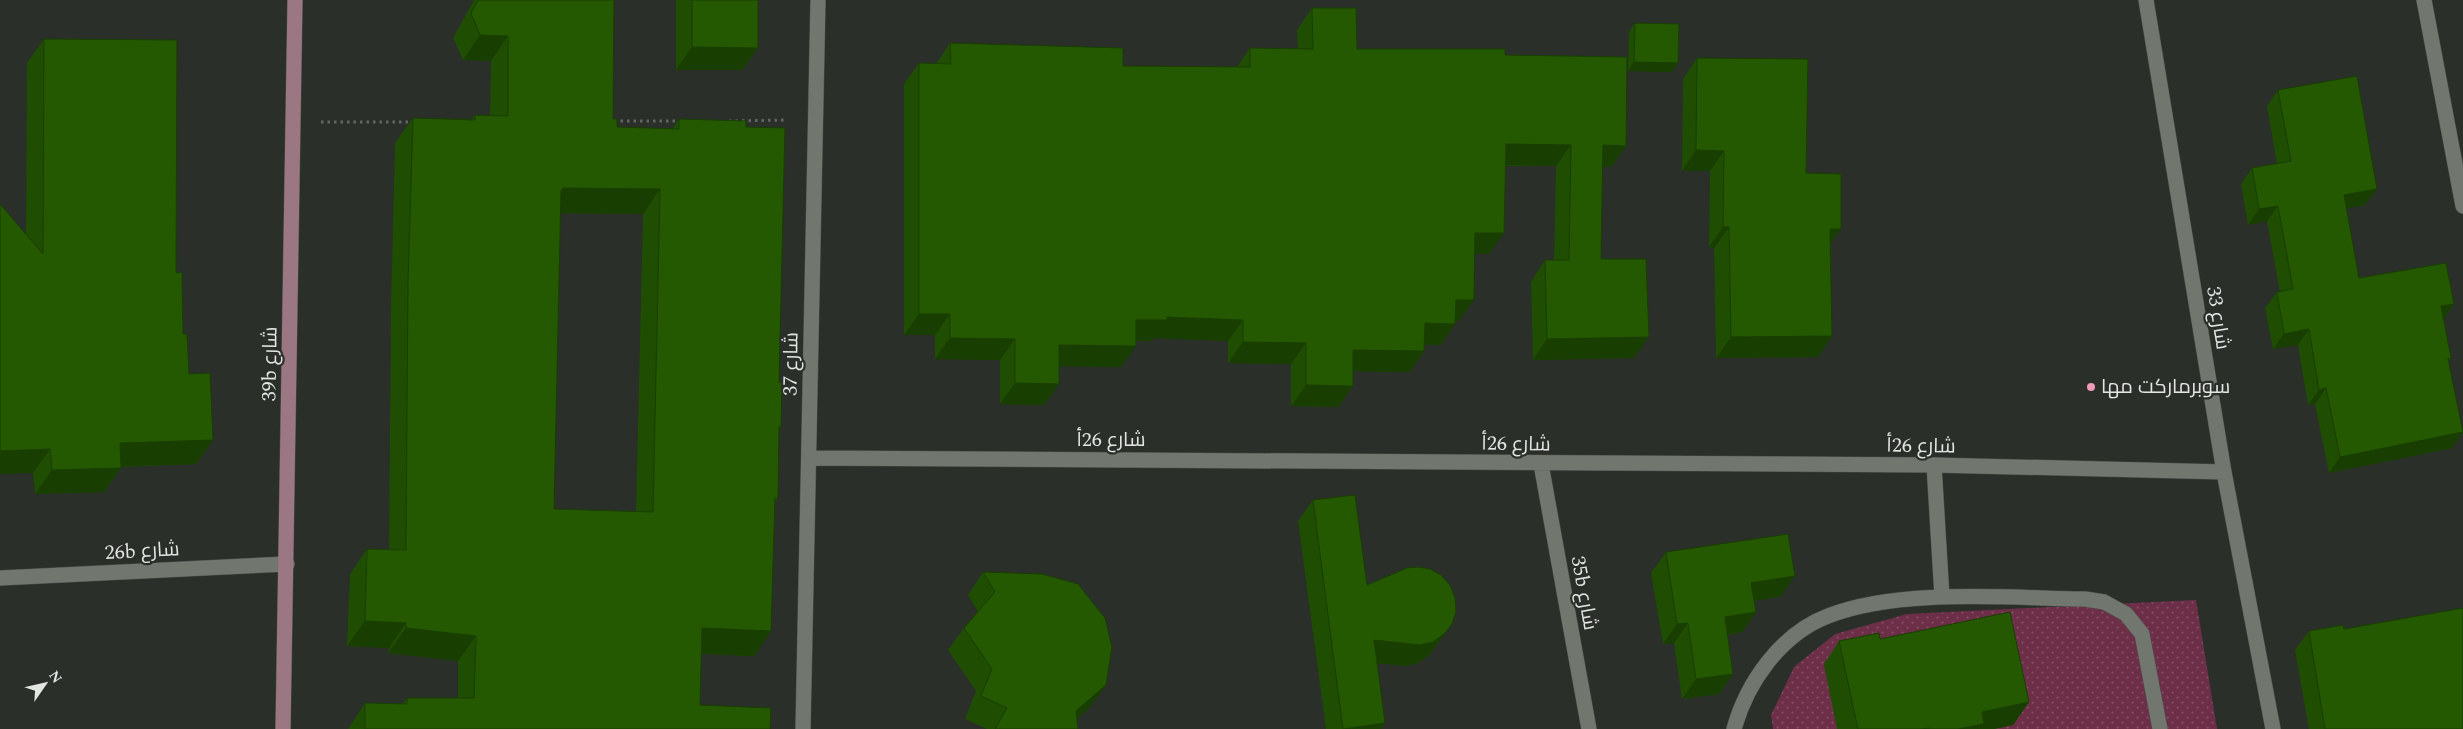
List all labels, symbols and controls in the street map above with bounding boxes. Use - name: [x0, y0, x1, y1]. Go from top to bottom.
- street label: شارع 33: [2198, 284, 2238, 352]
- street label: 39b شارع: [254, 326, 286, 402]
- street label: شارع 37: [775, 332, 807, 396]
- place label: سوبرماركت مها: [2101, 372, 2230, 402]
- marker: سوبرماركت مها: [2085, 381, 2097, 393]
- street label: شارع 26أ: [1076, 425, 1146, 455]
- street label: شارع 26أ: [1481, 428, 1551, 460]
- street label: شارع 26أ: [1886, 430, 1956, 462]
- street label: 26b شارع: [104, 534, 180, 568]
- street label: 35b شارع: [1563, 553, 1605, 633]
- north arrow: [20, 659, 70, 709]
- text: N: [43, 666, 67, 688]

